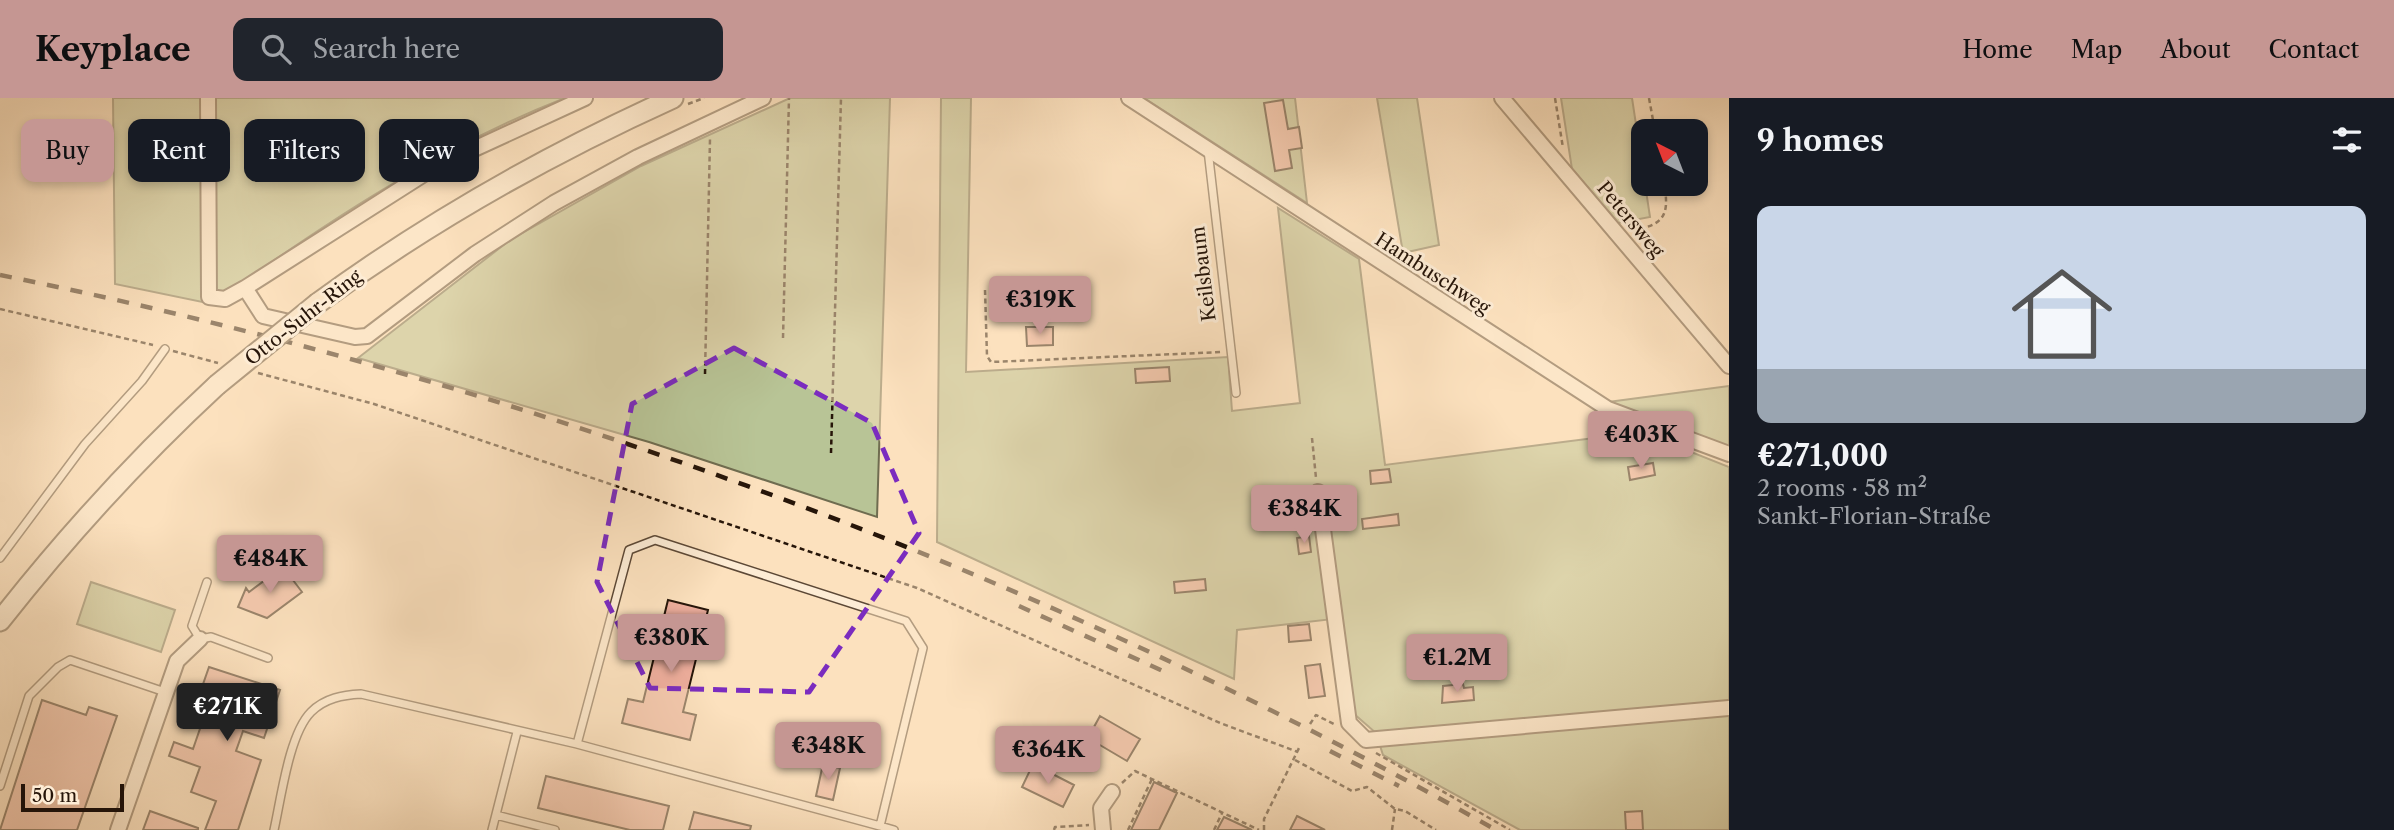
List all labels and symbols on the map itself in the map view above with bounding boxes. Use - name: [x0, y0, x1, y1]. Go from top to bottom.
- north arrow: [1631, 119, 1708, 196]
- street label: Petersweg: [1592, 177, 1670, 263]
- street label: Keilsbaum: [1186, 225, 1221, 323]
- street label: Hambuschweg: [1371, 228, 1495, 320]
- street label: Otto-Suhr-Ring: [240, 264, 367, 370]
- pin: €319K: [991, 276, 1089, 336]
- pin: €403K: [1592, 412, 1690, 471]
- pin: €384K: [1255, 486, 1353, 545]
- pin: €484K: [221, 536, 319, 595]
- pin: €380K: [622, 614, 720, 674]
- pin: €1.2M: [1408, 634, 1506, 694]
- pin: €271K: [178, 684, 276, 743]
- pin: €348K: [779, 722, 877, 782]
- pin: €364K: [999, 726, 1097, 786]
- scale bar: [21, 781, 124, 813]

